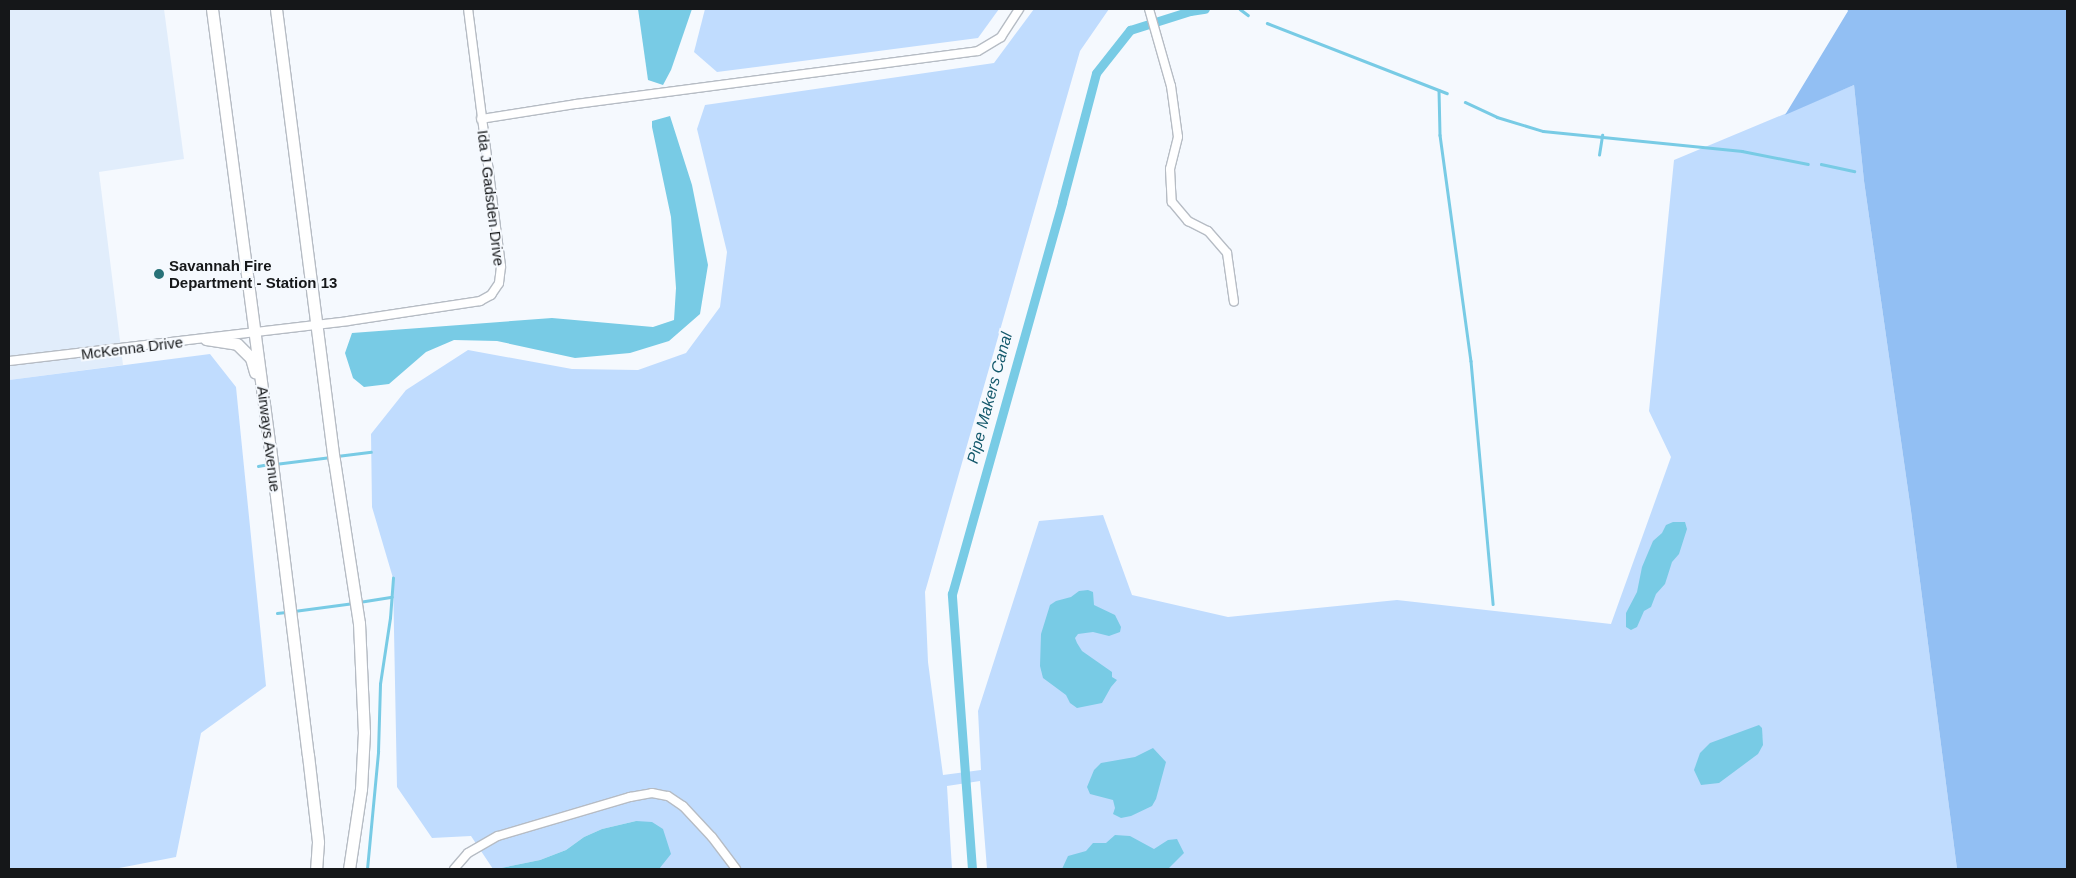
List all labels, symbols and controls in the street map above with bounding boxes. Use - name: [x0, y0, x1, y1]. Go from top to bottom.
- street label: Ida J Gadsden Drive: [474, 129, 508, 267]
- place label: Savannah Fire Department - Station 13: [169, 256, 337, 291]
- marker: Savannah Fire Department - Station 13: [153, 268, 165, 280]
- water label: Pipe Makers Canal: [963, 330, 1017, 466]
- street label: McKenna Drive: [80, 333, 184, 363]
- street label: Airways Avenue: [254, 385, 284, 493]

